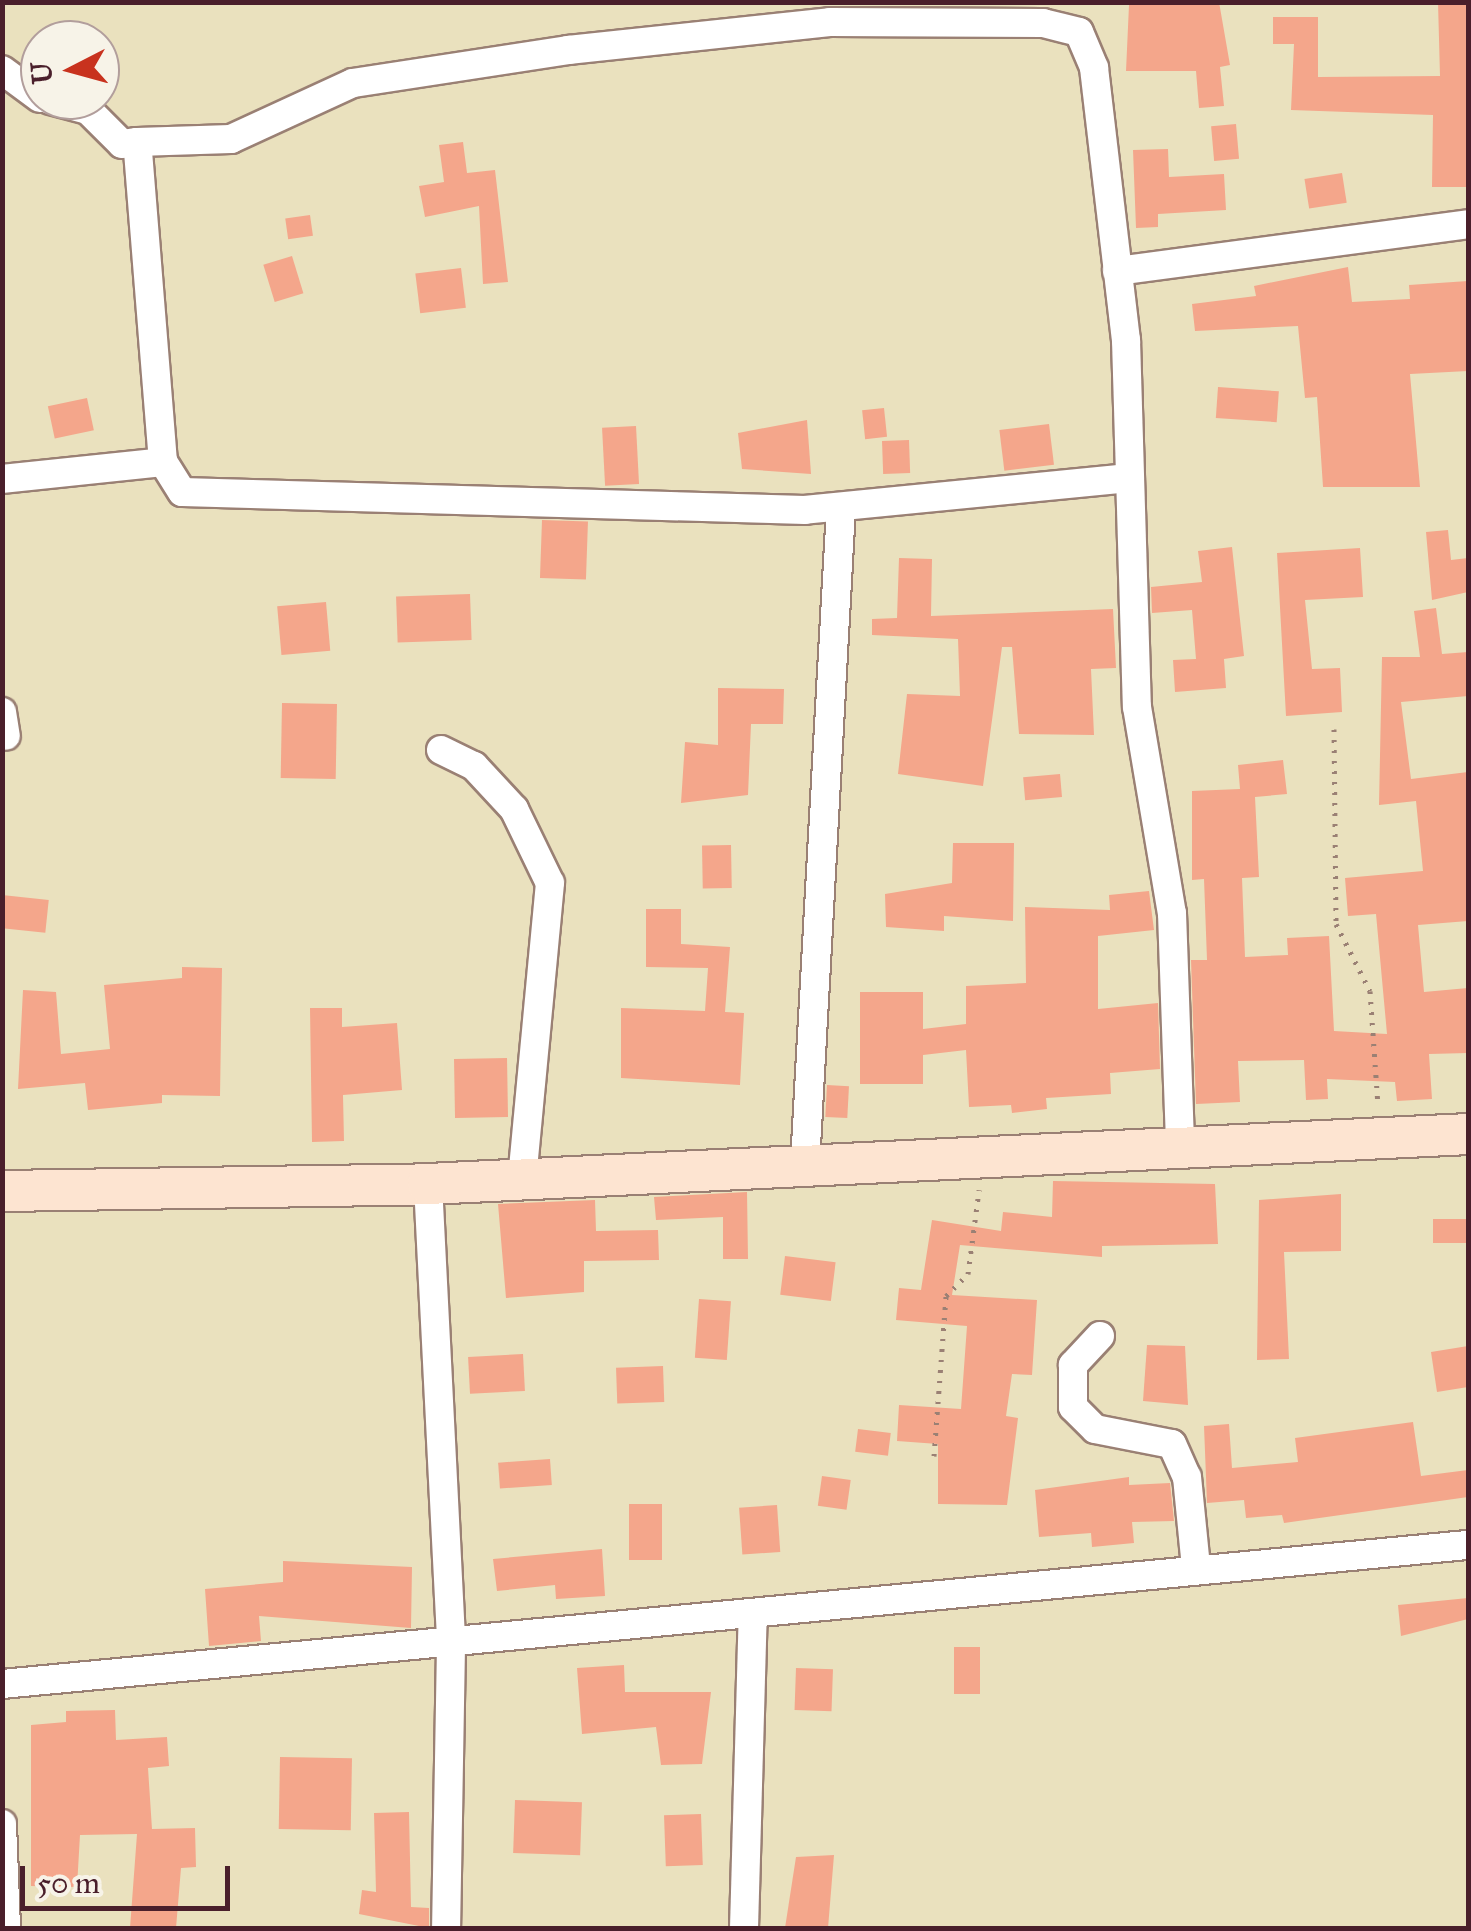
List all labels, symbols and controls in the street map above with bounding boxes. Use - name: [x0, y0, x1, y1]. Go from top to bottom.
- north arrow: [20, 20, 120, 120]
- text: U: [23, 60, 60, 86]
- scale bar: [25, 1846, 235, 1908]
- text: 50 m: [37, 1865, 100, 1901]

